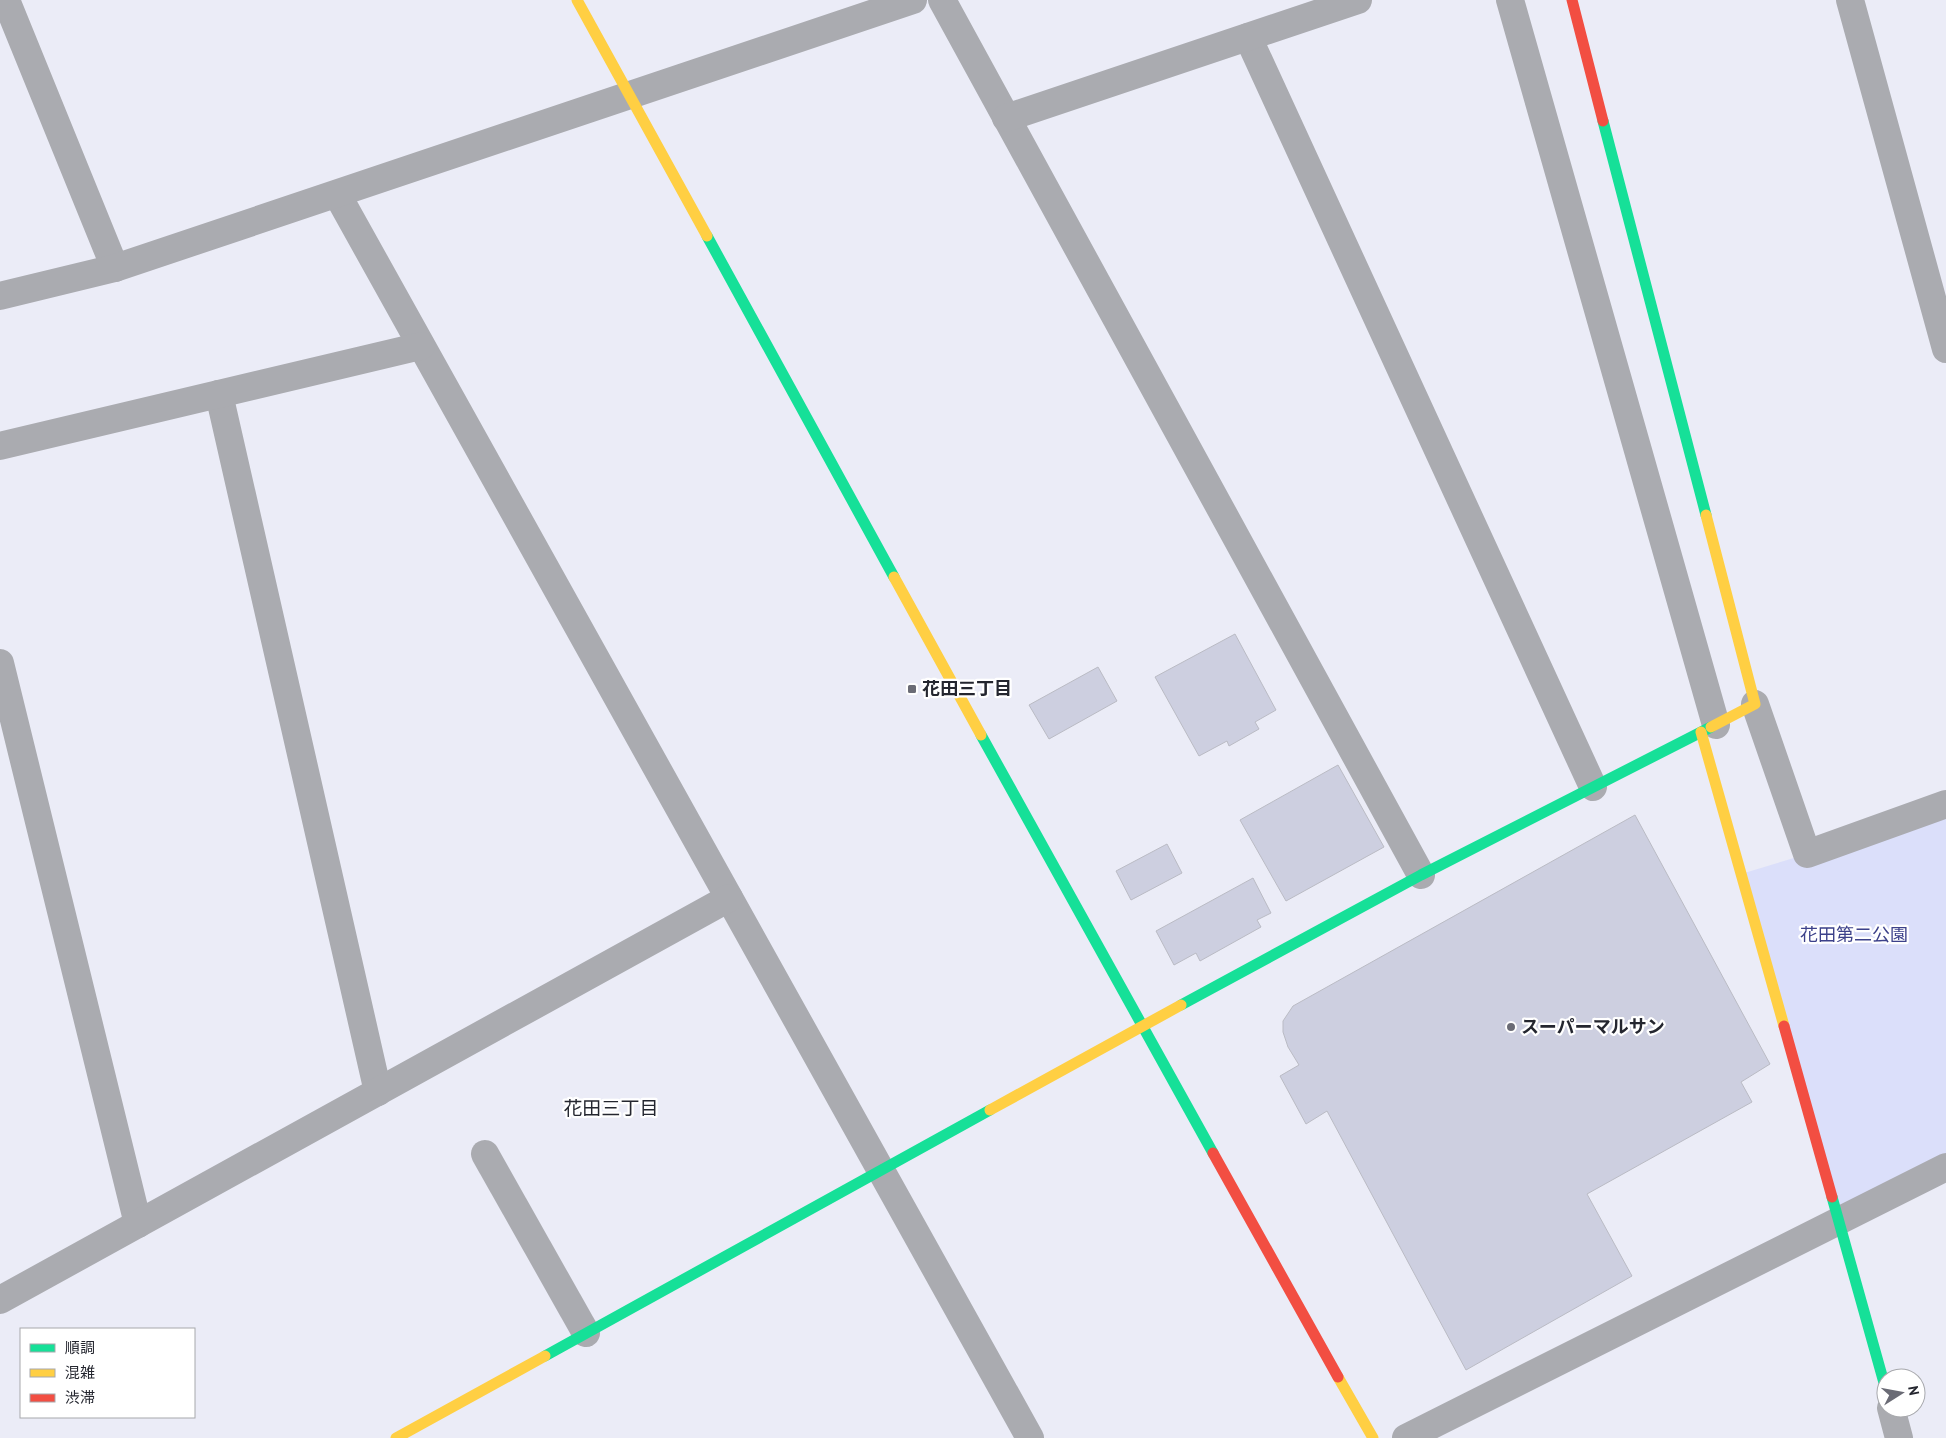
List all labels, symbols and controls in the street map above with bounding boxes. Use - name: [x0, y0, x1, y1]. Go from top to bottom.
- place label: 花田三丁目: [922, 677, 1012, 700]
- marker: 花田三丁目: [906, 683, 918, 695]
- park label: 花田第二公園: [1800, 923, 1908, 946]
- place label: スーパーマルサン: [1521, 1015, 1665, 1038]
- marker: スーパーマルサン: [1505, 1021, 1517, 1033]
- district label: 花田三丁目: [563, 1096, 659, 1120]
- legend: [20, 1328, 195, 1418]
- text: 順調: [65, 1338, 95, 1357]
- text: 混雑: [65, 1363, 95, 1382]
- north arrow: [1876, 1368, 1926, 1418]
- text: N: [1904, 1384, 1923, 1397]
- text: 渋滞: [65, 1388, 95, 1407]

